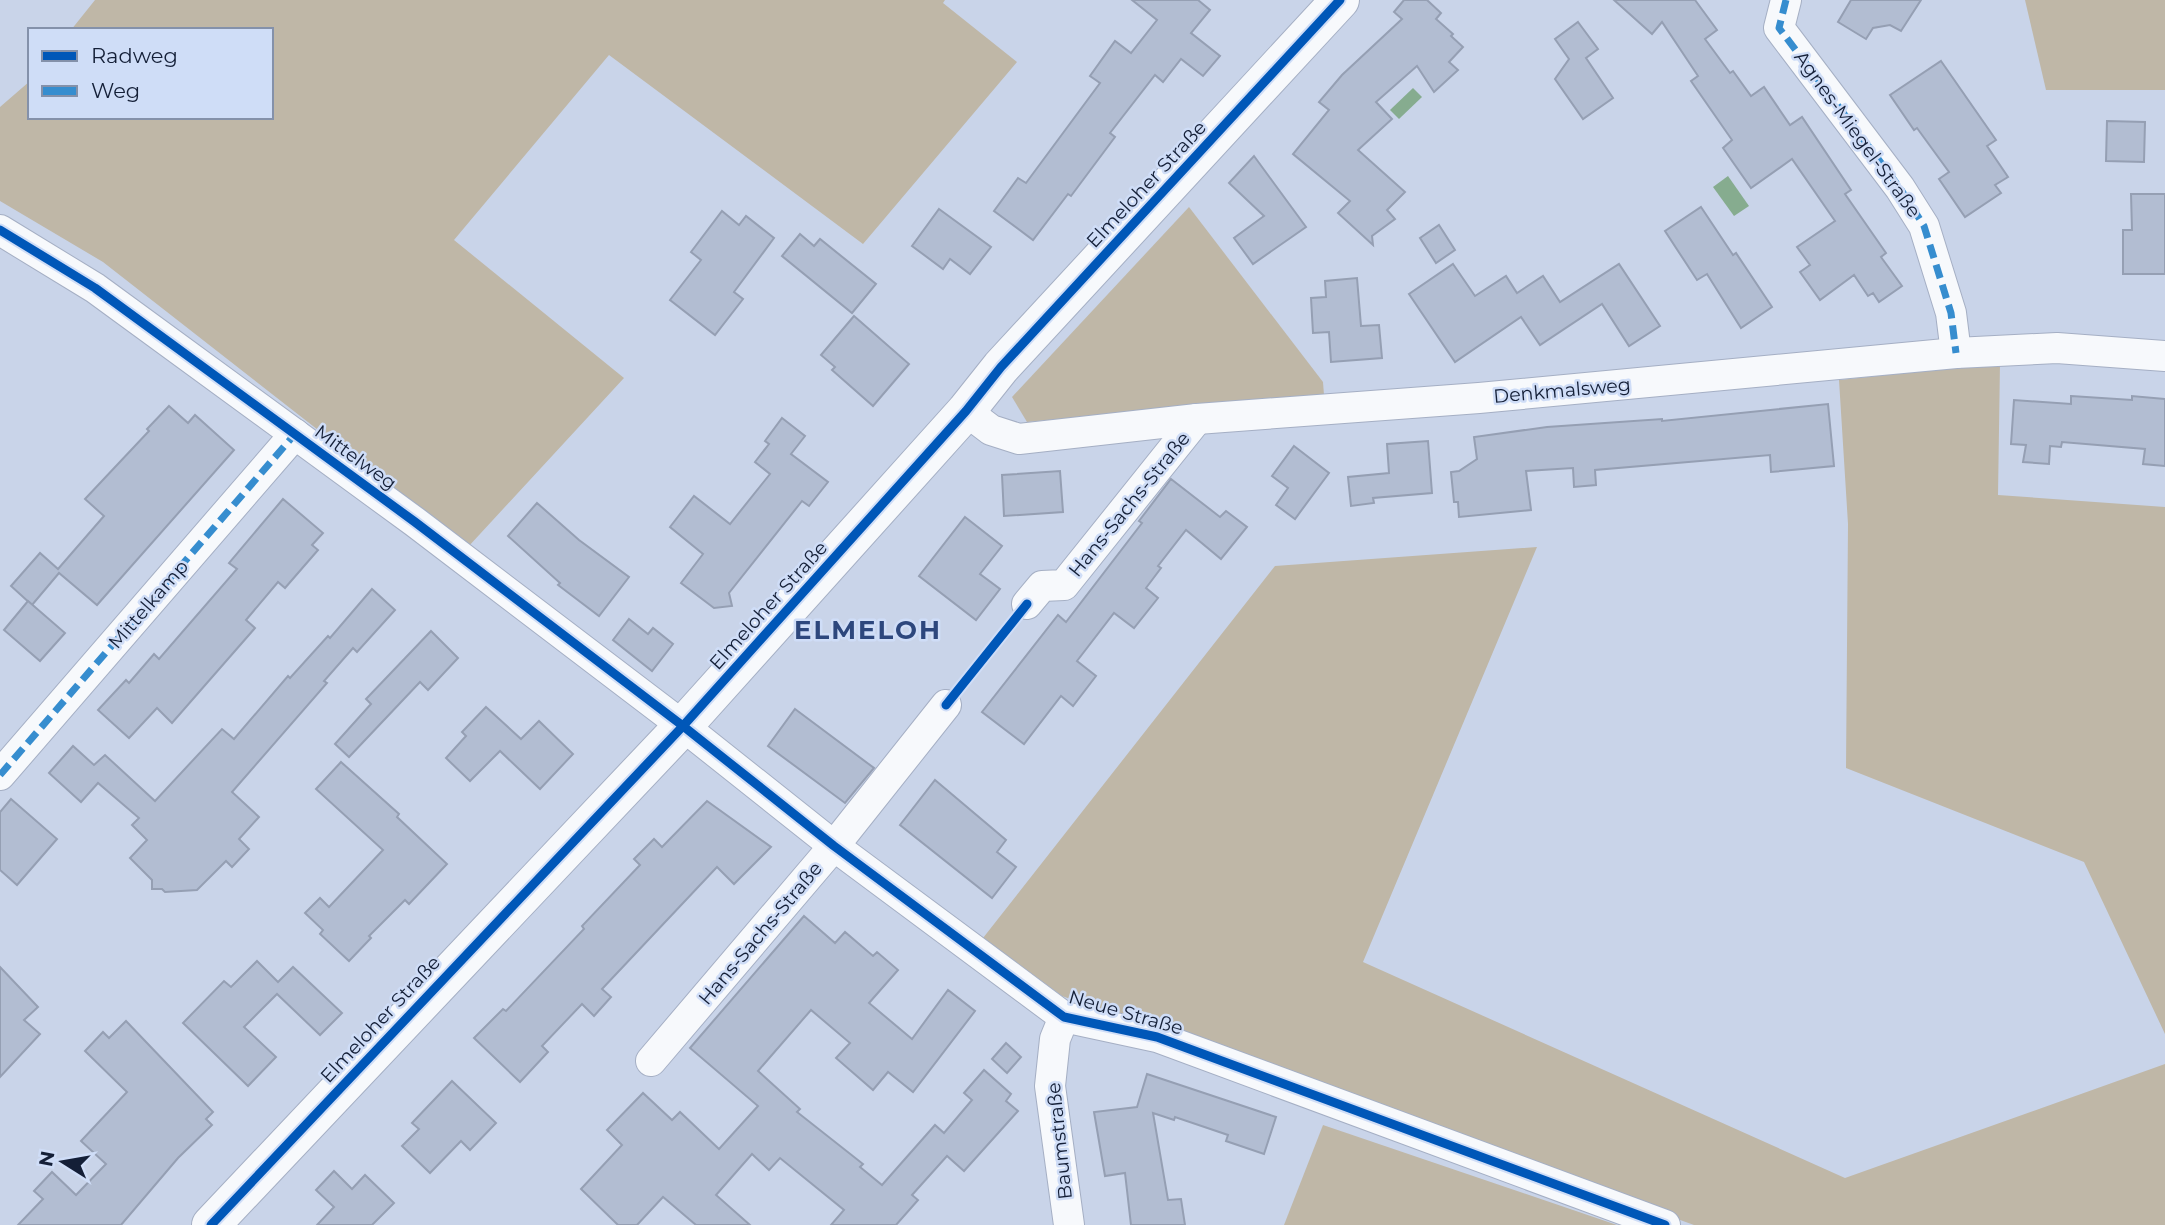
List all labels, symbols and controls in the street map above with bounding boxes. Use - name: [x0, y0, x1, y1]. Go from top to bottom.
- legend: [28, 28, 273, 119]
- text: Radweg: [91, 43, 178, 68]
- street label: Agnes-Miegel-Straße: [1789, 47, 1926, 222]
- text: Weg: [91, 78, 140, 103]
- street label: Elmeloher Straße: [1082, 116, 1211, 253]
- street label: Denkmalsweg: [1492, 373, 1632, 408]
- street label: Mittelweg: [310, 420, 401, 495]
- street label: Hans-Sachs-Straße: [1064, 427, 1195, 581]
- street label: Elmeloher Straße: [705, 536, 832, 674]
- street label: Mittelkamp: [104, 555, 193, 653]
- district label: ELMELOH: [794, 614, 942, 646]
- street label: Hans-Sachs-Straße: [694, 857, 827, 1010]
- street label: Elmeloher Straße: [316, 951, 445, 1088]
- street label: Neue Straße: [1066, 985, 1186, 1040]
- street label: Baumstraße: [1042, 1081, 1077, 1201]
- north arrow: [28, 1127, 98, 1197]
- text: N: [34, 1149, 60, 1169]

